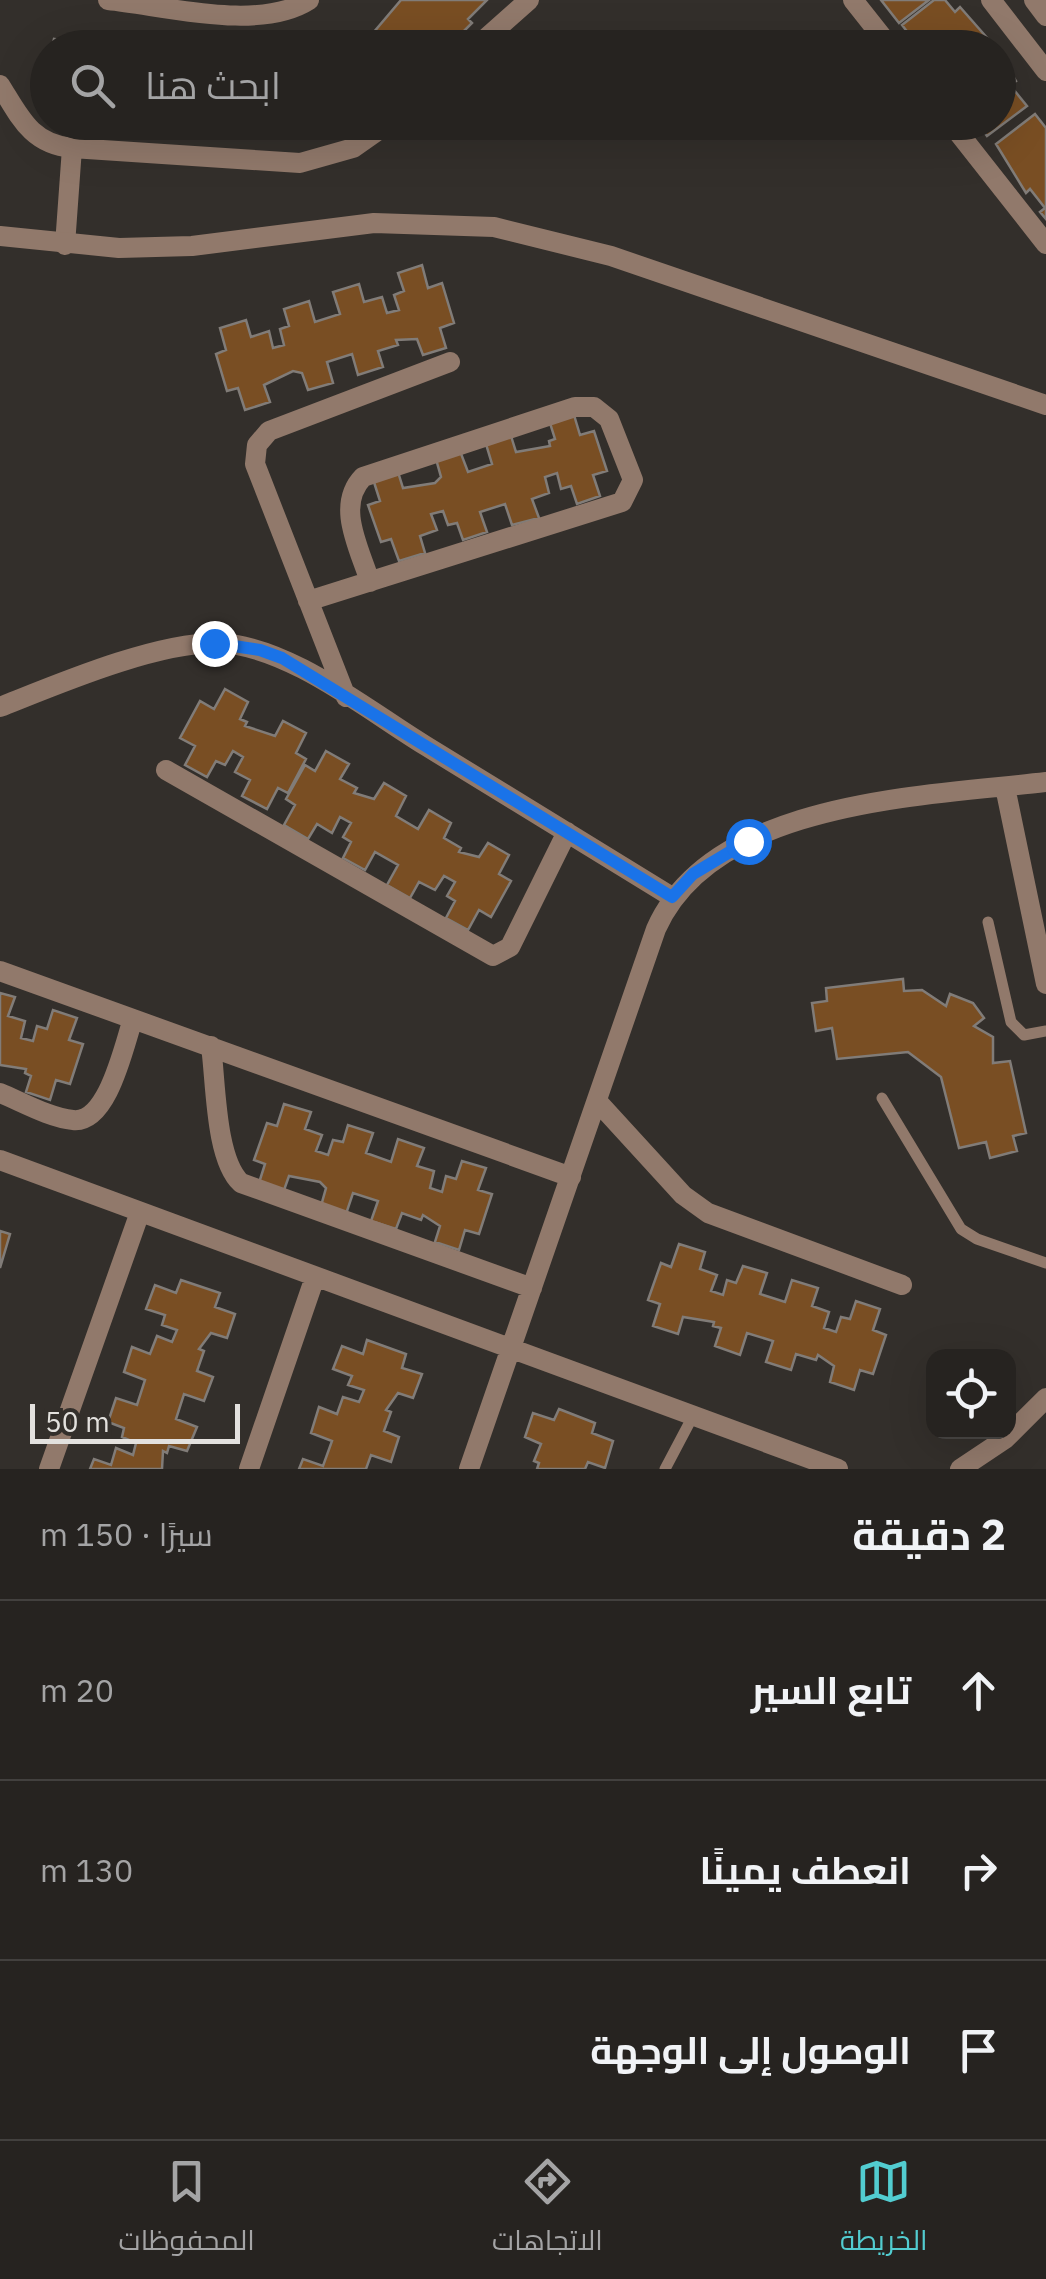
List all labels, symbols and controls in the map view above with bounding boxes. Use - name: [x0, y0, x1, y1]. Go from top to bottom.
- search box: [30, 30, 1016, 140]
- icon: search: [65, 58, 120, 113]
- text: ابحث هنا: [145, 60, 281, 109]
- route end: [192, 621, 238, 667]
- route start: [726, 819, 772, 865]
- map controls: [926, 1349, 1016, 1439]
- button: locate: [926, 1349, 1016, 1439]
- scale bar: [30, 1399, 240, 1444]
- text: 50 m: [45, 1403, 110, 1440]
- text: 2 دقيقة: [852, 1507, 1006, 1562]
- text: سيرًا · 150 m: [40, 1513, 213, 1555]
- icon: ahead: [951, 1663, 1006, 1718]
- text: تابع السير: [751, 1665, 911, 1714]
- text: 20 m: [40, 1669, 114, 1711]
- icon: right: [951, 1843, 1006, 1898]
- text: انعطف يمينًا: [699, 1845, 911, 1894]
- text: 130 m: [40, 1849, 133, 1891]
- icon: arrive: [951, 2023, 1006, 2078]
- text: الوصول إلى الوجهة: [590, 2025, 911, 2074]
- tab: المحفوظات: [119, 2154, 255, 2266]
- tab: الاتجاهات: [492, 2154, 603, 2266]
- tab: الخريطة: [840, 2154, 927, 2266]

